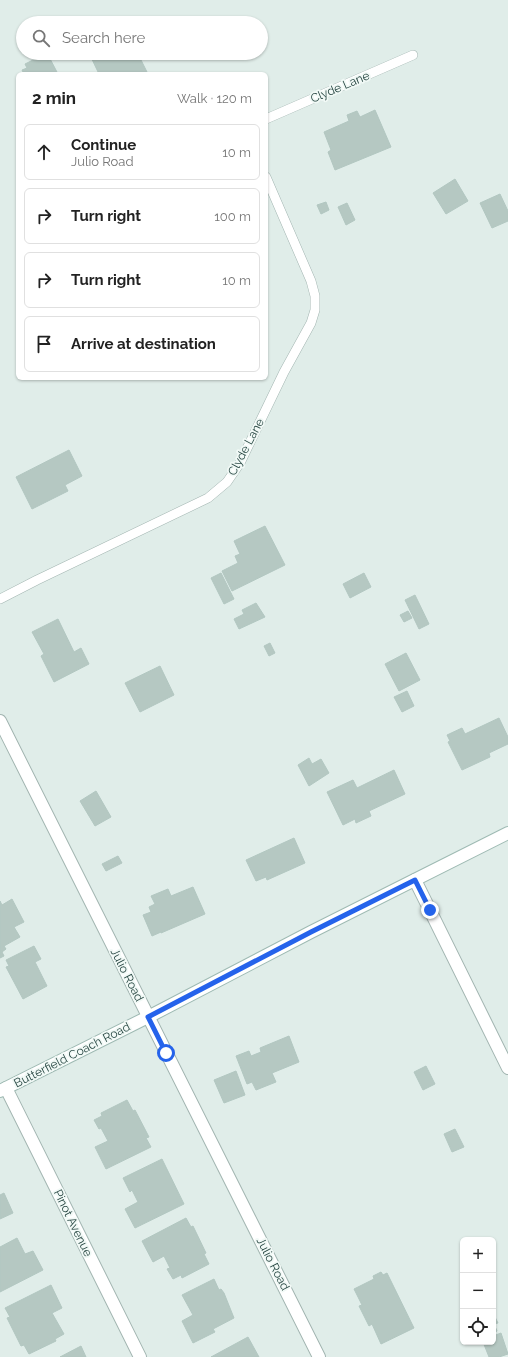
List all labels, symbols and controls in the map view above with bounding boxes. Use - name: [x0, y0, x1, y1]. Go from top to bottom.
- search box: [16, 16, 268, 60]
- icon: search: [30, 27, 52, 49]
- text: Search here: [62, 29, 145, 47]
- street label: Clyde Lane: [308, 68, 372, 106]
- text: 2 min: [32, 88, 76, 108]
- text: Walk · 120 m: [177, 91, 252, 106]
- text: Continue: [71, 136, 136, 154]
- icon: ahead: [33, 141, 55, 163]
- text: 10 m: [222, 145, 251, 160]
- text: Julio Road: [71, 154, 134, 169]
- icon: right: [33, 205, 55, 227]
- text: Turn right: [71, 207, 141, 225]
- text: 100 m: [214, 209, 251, 224]
- icon: right: [33, 269, 55, 291]
- text: Turn right: [71, 271, 141, 289]
- text: 10 m: [222, 273, 251, 288]
- icon: arrive: [33, 333, 55, 355]
- text: Arrive at destination: [71, 335, 216, 353]
- street label: Clyde Lane: [225, 416, 267, 478]
- route end: [421, 901, 439, 919]
- street label: Julio Road: [108, 946, 146, 1004]
- street label: Butterfield Coach Road: [12, 1020, 132, 1090]
- route start: [157, 1044, 175, 1062]
- street label: Pinot Avenue: [51, 1187, 95, 1259]
- street label: Julio Road: [254, 1235, 292, 1293]
- map controls: [460, 1237, 496, 1345]
- button: +: [460, 1237, 496, 1273]
- button: −: [460, 1273, 496, 1309]
- button: locate: [460, 1309, 496, 1345]

